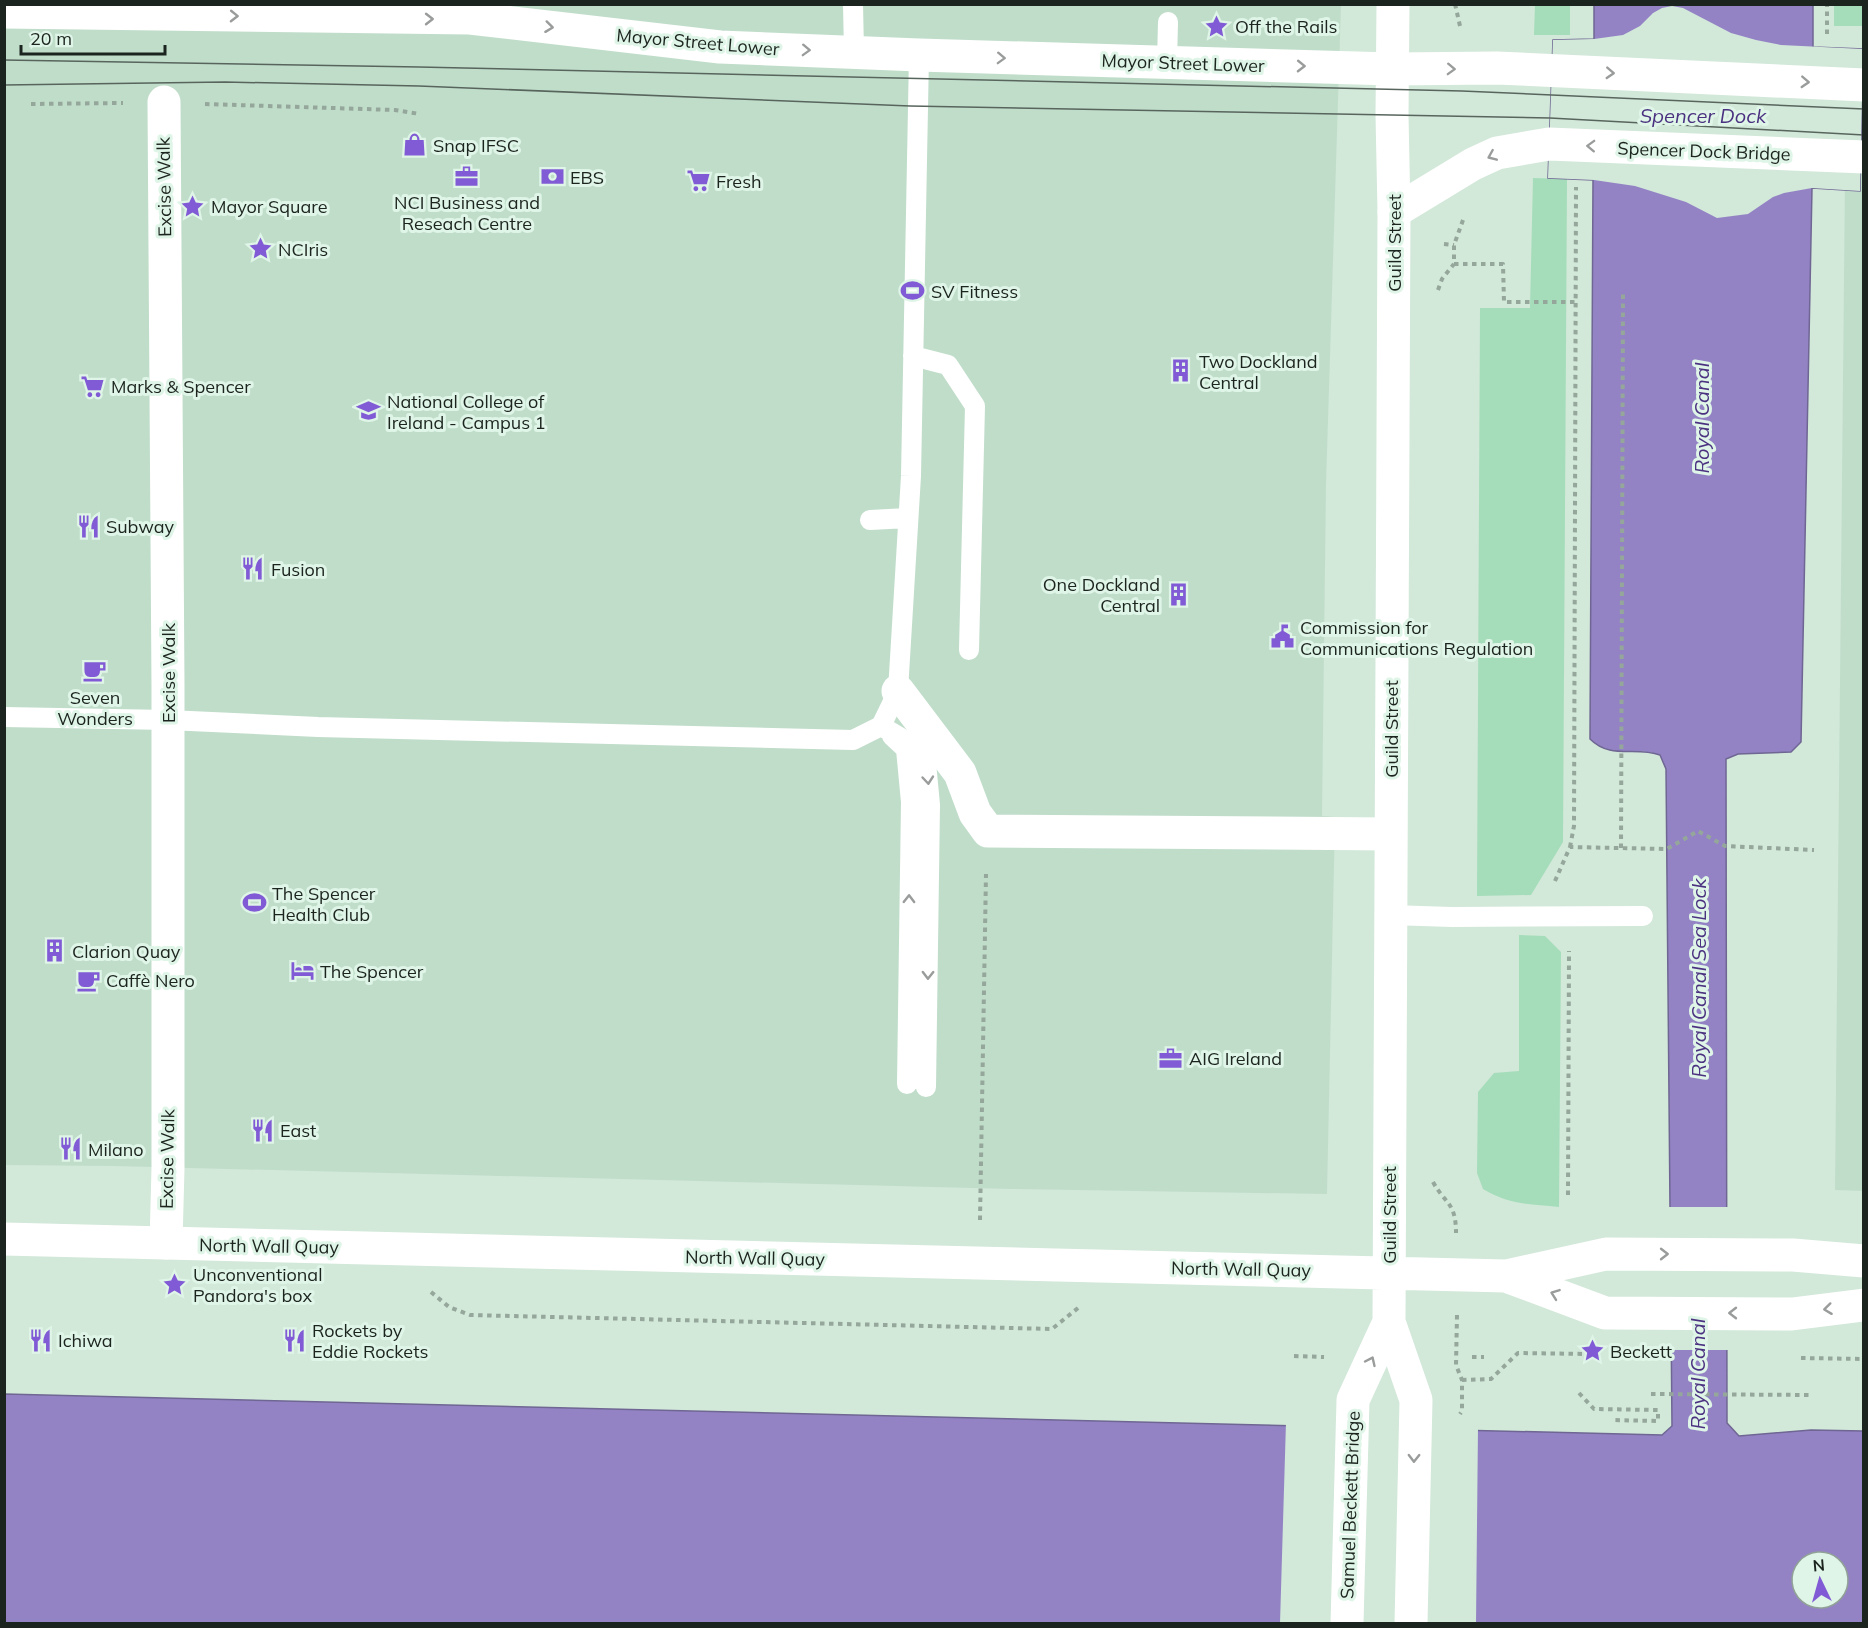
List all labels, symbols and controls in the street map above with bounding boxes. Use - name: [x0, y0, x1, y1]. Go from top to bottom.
- one-way arrow: [230, 10, 239, 23]
- one-way arrow: [425, 13, 434, 25]
- place icon: Off the Rails: [1204, 13, 1230, 39]
- place label: Off the Rails: [1235, 15, 1338, 38]
- scale bar: [21, 18, 165, 56]
- one-way arrow: [544, 20, 554, 33]
- street label: Mayor Street Lower: [616, 23, 781, 61]
- text: 20 m: [30, 27, 72, 50]
- one-way arrow: [801, 44, 810, 56]
- street label: Mayor Street Lower: [1101, 49, 1265, 77]
- one-way arrow: [996, 52, 1005, 64]
- one-way arrow: [1296, 60, 1305, 72]
- one-way arrow: [1446, 62, 1455, 75]
- one-way arrow: [1606, 67, 1615, 80]
- one-way arrow: [1800, 76, 1809, 89]
- water label: Spencer Dock: [1640, 103, 1767, 128]
- shop icon: Snap IFSC: [402, 132, 428, 158]
- place label: Snap IFSC: [433, 134, 519, 157]
- street label: Excise Walk: [152, 136, 176, 237]
- street label: Spencer Dock Bridge: [1617, 136, 1791, 166]
- one-way arrow: [1587, 139, 1596, 152]
- one-way arrow: [1488, 149, 1499, 161]
- office icon: NCI Business and Reseach Centre: [454, 163, 480, 189]
- bank icon: EBS: [539, 164, 565, 190]
- place label: EBS: [570, 166, 604, 189]
- supermarket icon: Fresh: [685, 168, 711, 194]
- place label: Fresh: [716, 170, 762, 193]
- place label: NCI Business and Reseach Centre: [394, 191, 540, 235]
- place icon: Mayor Square: [180, 193, 206, 219]
- street label: Guild Street: [1383, 194, 1406, 292]
- place label: Mayor Square: [211, 195, 328, 218]
- place icon: NCIris: [247, 236, 273, 262]
- place label: NCIris: [278, 238, 328, 261]
- sports icon: SV Fitness: [900, 278, 926, 304]
- place label: SV Fitness: [931, 280, 1018, 303]
- place label: Two Dockland Central: [1199, 350, 1318, 394]
- building icon: Two Dockland Central: [1168, 358, 1194, 384]
- water label: Royal Canal: [1689, 362, 1714, 474]
- supermarket icon: Marks & Spencer: [80, 373, 106, 399]
- place label: Marks & Spencer: [111, 375, 251, 398]
- place label: National College of Ireland - Campus 1: [387, 390, 546, 434]
- school or university icon: National College of Ireland - Campus 1: [356, 398, 382, 424]
- restaurant icon: Subway: [75, 513, 101, 539]
- place label: Subway: [106, 515, 174, 538]
- restaurant icon: Fusion: [240, 556, 266, 582]
- place label: Fusion: [271, 558, 325, 581]
- place label: One Dockland Central: [1043, 573, 1160, 617]
- building icon: One Dockland Central: [1165, 581, 1191, 607]
- place label: Commission for Communications Regulation: [1300, 616, 1533, 660]
- street label: Excise Walk: [157, 622, 180, 723]
- public building icon: Commission for Communications Regulation: [1269, 624, 1295, 650]
- cafe icon: Seven Wonders: [82, 658, 108, 684]
- street label: Guild Street: [1380, 680, 1403, 778]
- place label: Seven Wonders: [57, 686, 133, 730]
- one-way arrow: [921, 775, 934, 784]
- water label: Royal Canal Sea Lock: [1686, 878, 1711, 1078]
- place label: The Spencer Health Club: [272, 882, 376, 926]
- sports icon: The Spencer Health Club: [241, 890, 267, 916]
- one-way arrow: [903, 895, 915, 904]
- building icon: Clarion Quay: [41, 938, 67, 964]
- place label: Clarion Quay: [72, 940, 181, 963]
- hotel icon: The Spencer: [289, 958, 315, 984]
- place label: The Spencer: [320, 960, 424, 983]
- cafe icon: Caffè Nero: [75, 967, 101, 993]
- place label: Caffè Nero: [106, 969, 195, 992]
- one-way arrow: [922, 970, 934, 979]
- office icon: AIG Ireland: [1158, 1045, 1184, 1071]
- place label: AIG Ireland: [1189, 1047, 1282, 1070]
- street label: Excise Walk: [155, 1108, 179, 1209]
- restaurant icon: East: [249, 1117, 275, 1143]
- place label: East: [280, 1119, 316, 1142]
- restaurant icon: Milano: [57, 1136, 83, 1162]
- place label: Milano: [88, 1138, 144, 1161]
- street label: Guild Street: [1378, 1166, 1401, 1264]
- street label: North Wall Quay: [199, 1233, 340, 1259]
- street label: North Wall Quay: [685, 1245, 826, 1271]
- one-way arrow: [1660, 1248, 1669, 1260]
- street label: North Wall Quay: [1171, 1256, 1312, 1282]
- place label: Unconventional Pandora's box: [193, 1263, 322, 1307]
- place icon: Unconventional Pandora's box: [162, 1271, 188, 1297]
- one-way arrow: [1551, 1289, 1561, 1302]
- one-way arrow: [1823, 1303, 1832, 1315]
- one-way arrow: [1729, 1307, 1738, 1319]
- water label: Royal Canal: [1685, 1318, 1710, 1430]
- place label: Rockets by Eddie Rockets: [312, 1319, 428, 1363]
- restaurant icon: Ichiwa: [27, 1327, 53, 1353]
- restaurant icon: Rockets by Eddie Rockets: [281, 1327, 307, 1353]
- place label: Ichiwa: [58, 1329, 113, 1352]
- place icon: Beckett: [1579, 1338, 1605, 1364]
- place label: Beckett: [1610, 1340, 1672, 1363]
- one-way arrow: [1364, 1356, 1376, 1367]
- street label: Samuel Beckett Bridge: [1335, 1410, 1365, 1600]
- one-way arrow: [1408, 1454, 1421, 1463]
- north arrow: [1790, 1550, 1850, 1610]
- text: N: [1812, 1555, 1826, 1576]

